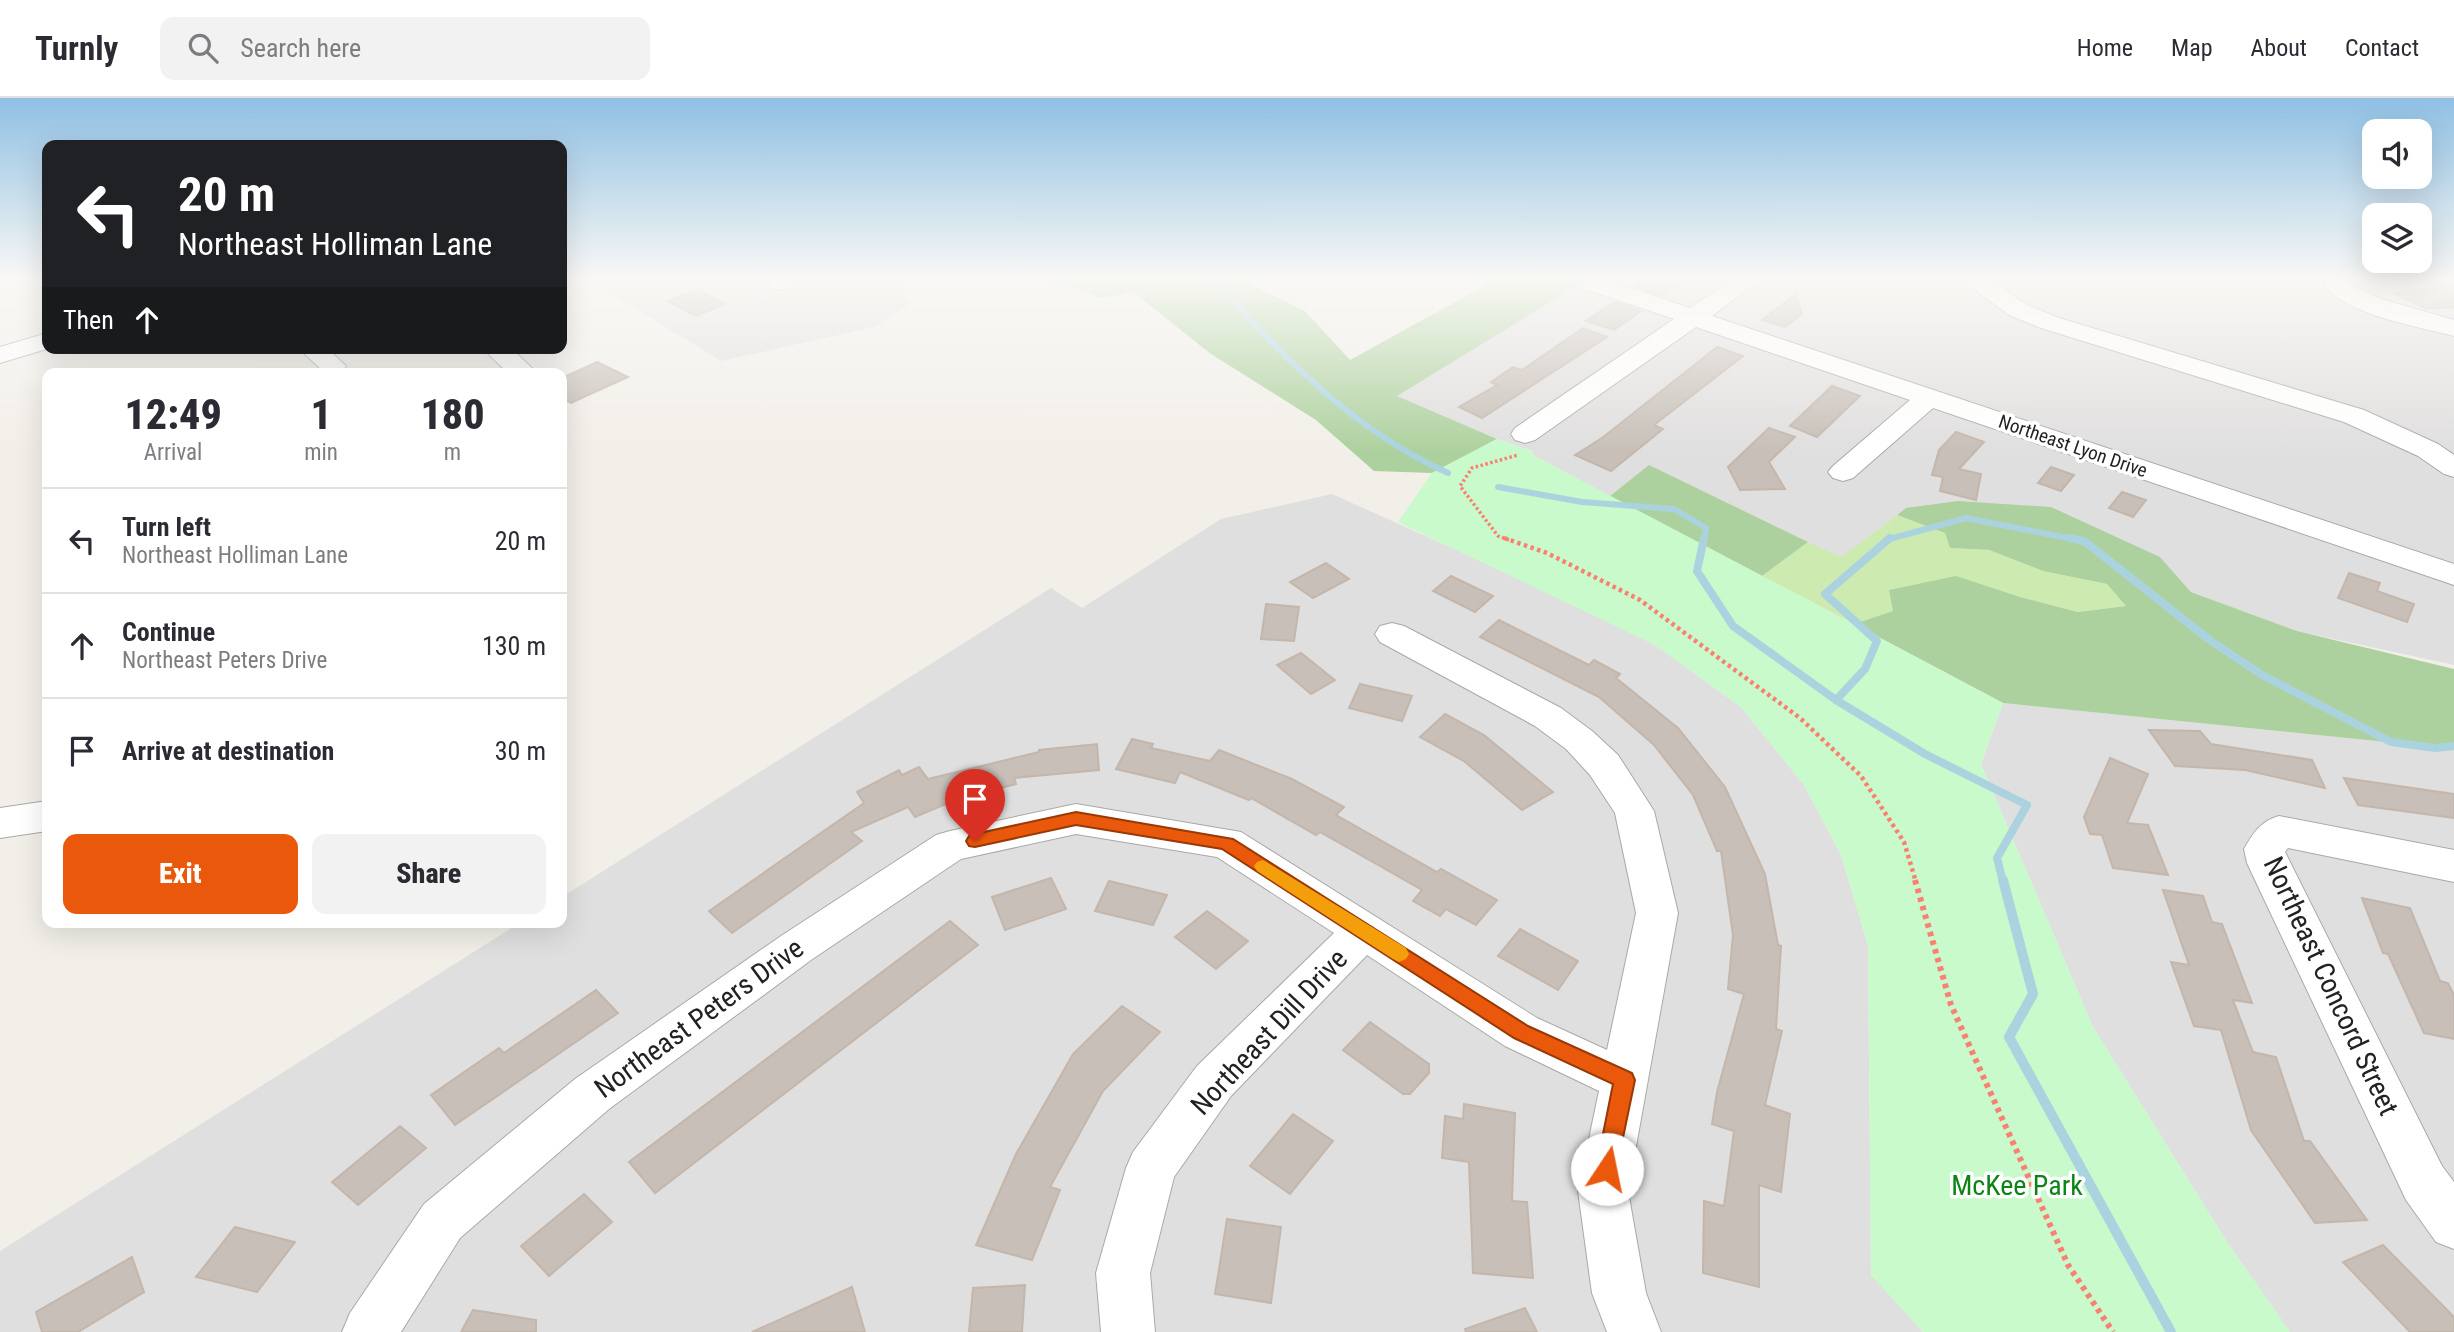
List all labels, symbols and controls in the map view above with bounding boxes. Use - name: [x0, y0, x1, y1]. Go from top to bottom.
- search box: [160, 17, 650, 80]
- text: Turnly: [35, 29, 118, 68]
- icon: search: [184, 29, 222, 67]
- text: Search here: [240, 33, 361, 63]
- text: Home: [2077, 34, 2133, 62]
- text: Map: [2171, 34, 2213, 62]
- text: About: [2251, 34, 2307, 62]
- text: Contact: [2345, 34, 2419, 62]
- map controls: [2362, 119, 2432, 273]
- button: sound: [2362, 119, 2432, 189]
- text: 20 m: [178, 166, 275, 223]
- icon: left: [63, 168, 154, 259]
- button: layers: [2362, 203, 2432, 273]
- text: Northeast Holliman Lane: [178, 225, 492, 263]
- icon: ahead: [128, 301, 166, 339]
- text: Then: [63, 305, 114, 335]
- text: 12:49: [124, 390, 222, 439]
- text: 1: [310, 390, 332, 439]
- text: 180: [420, 390, 485, 439]
- street label: Northeast Lyon Drive: [1996, 410, 2150, 482]
- text: Arrival: [144, 439, 202, 466]
- text: min: [304, 439, 338, 466]
- text: m: [444, 439, 461, 466]
- text: Turn left: [122, 512, 211, 542]
- icon: left: [63, 522, 101, 560]
- text: 20 m: [495, 526, 546, 556]
- text: Northeast Holliman Lane: [122, 542, 348, 569]
- text: Continue: [122, 617, 215, 647]
- icon: ahead: [63, 627, 101, 665]
- text: 130 m: [482, 631, 546, 661]
- text: Northeast Peters Drive: [122, 647, 327, 674]
- icon: arrive: [63, 732, 101, 770]
- text: Arrive at destination: [122, 736, 334, 766]
- text: 30 m: [495, 736, 546, 766]
- pin: [945, 769, 1005, 841]
- icon: arrive: [956, 780, 994, 818]
- button: Exit: [63, 834, 298, 914]
- button: Share: [312, 834, 546, 914]
- street label: Northeast Concord Street: [2257, 852, 2405, 1120]
- street label: Northeast Peters Drive: [588, 931, 810, 1105]
- street label: Northeast Dill Drive: [1184, 942, 1354, 1122]
- position arrow: [1570, 1132, 1644, 1206]
- park label: McKee Park: [1951, 1169, 2083, 1202]

